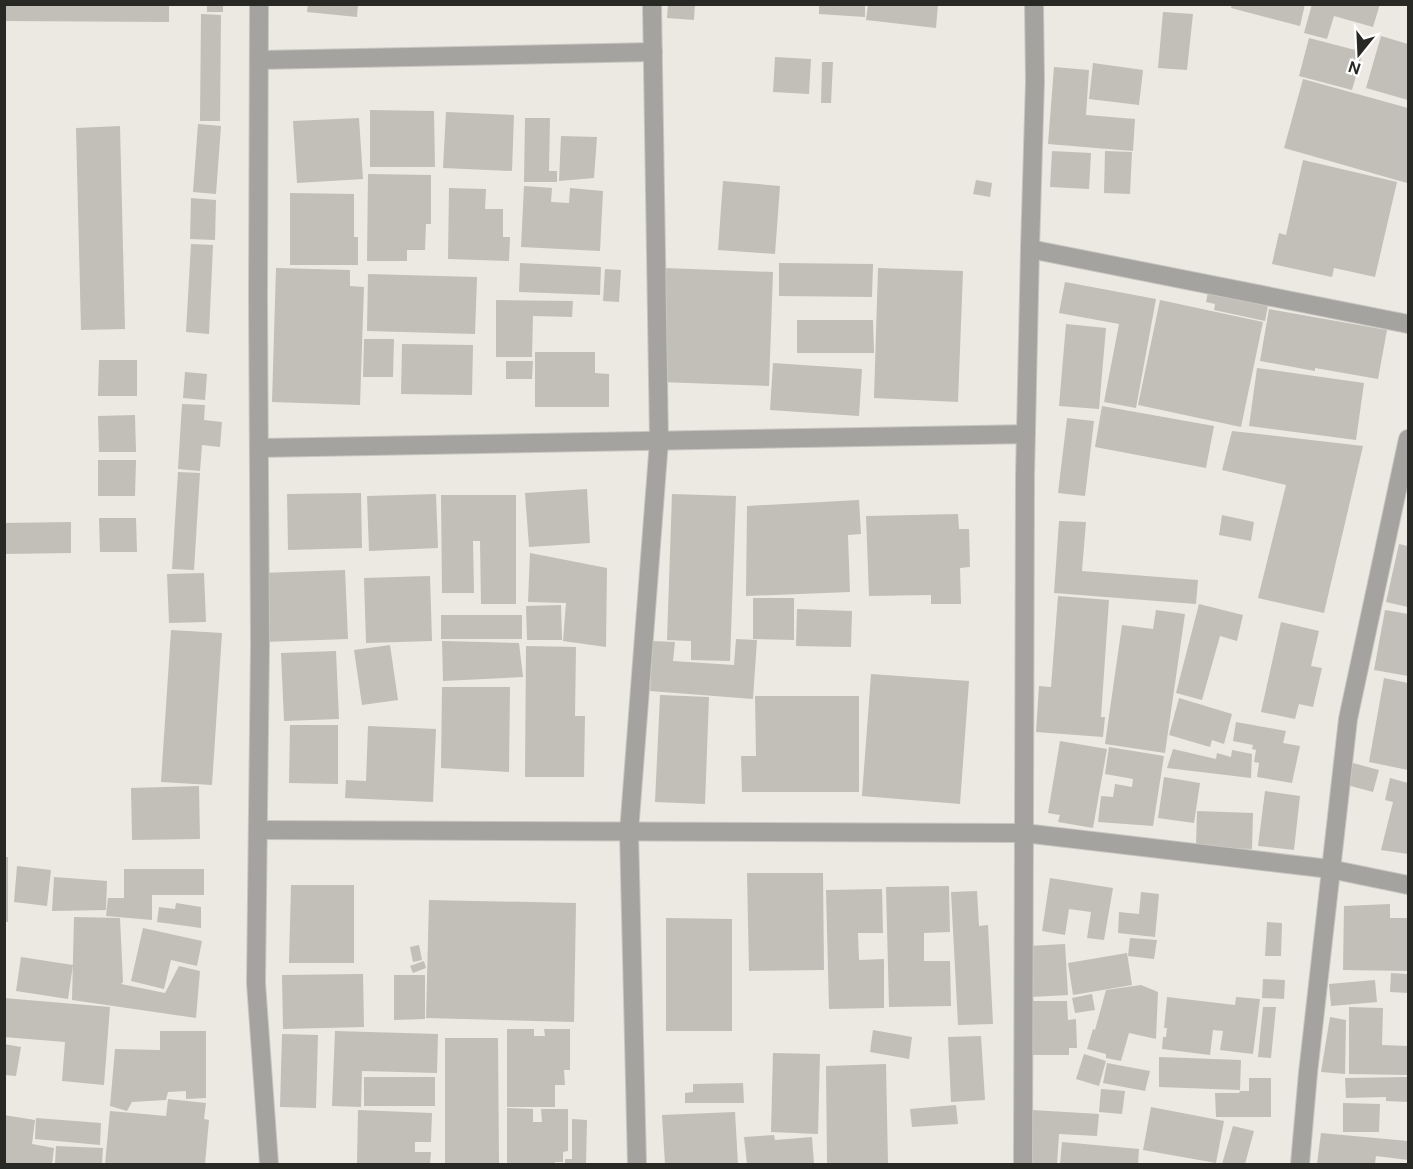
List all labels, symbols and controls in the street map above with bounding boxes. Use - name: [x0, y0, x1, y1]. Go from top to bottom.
- north arrow: [1329, 24, 1389, 84]
- text: N: [1346, 56, 1363, 80]

